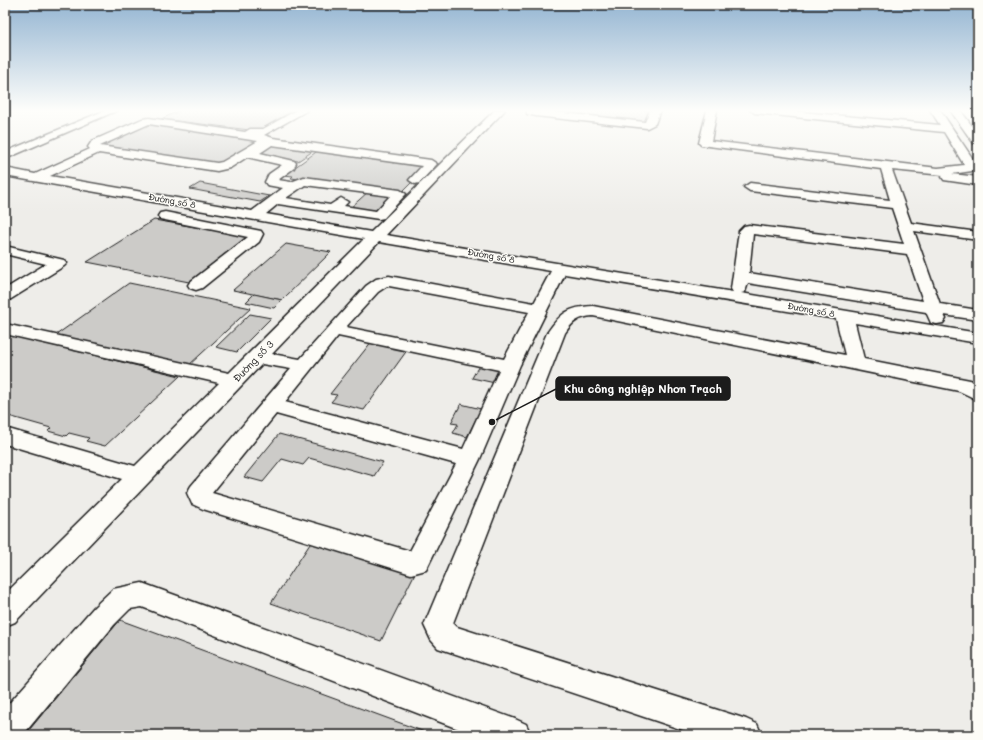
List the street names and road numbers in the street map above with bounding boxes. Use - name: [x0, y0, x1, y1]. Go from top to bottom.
- street label: Đường số 8: [148, 191, 197, 210]
- street label: Đường số 8: [467, 246, 516, 265]
- street label: Đường số 8: [787, 300, 836, 319]
- street label: Đường số 3: [230, 337, 277, 385]

